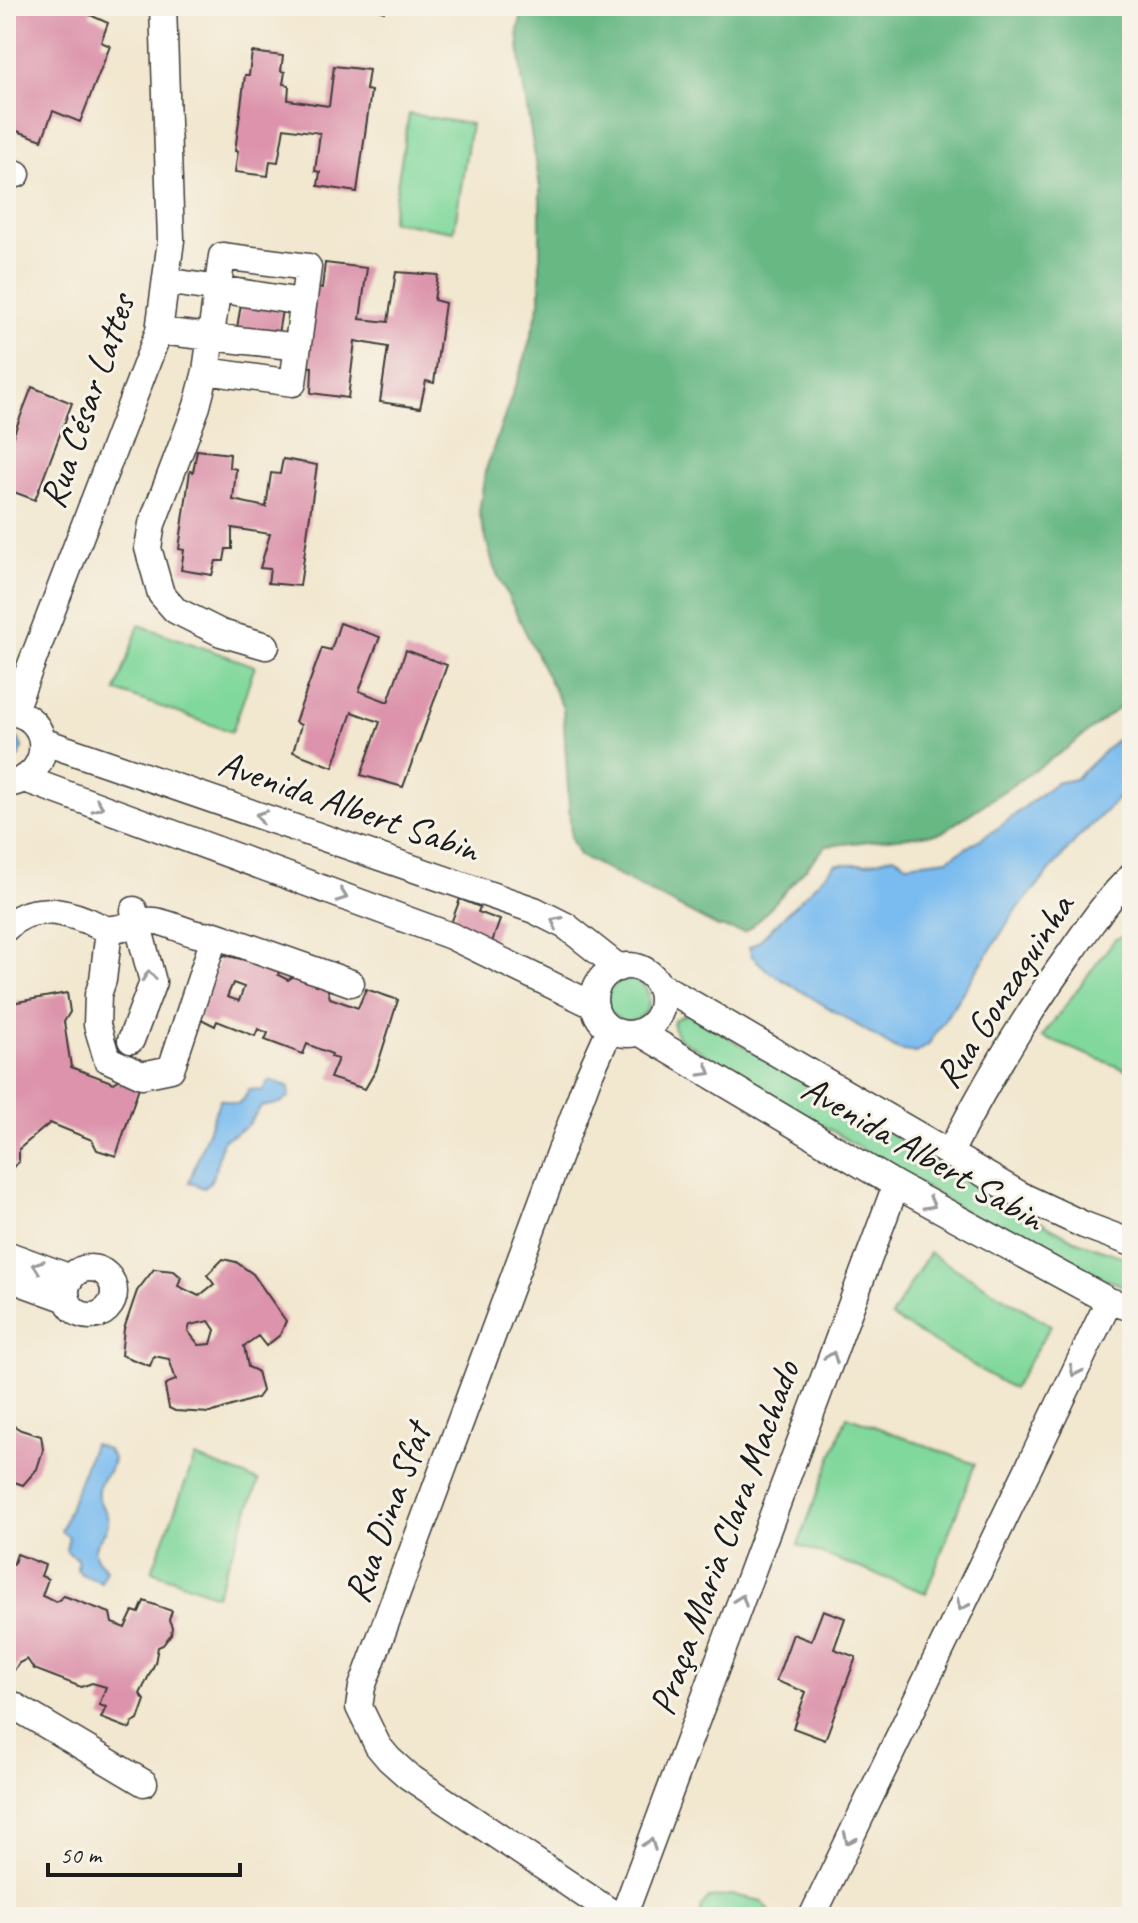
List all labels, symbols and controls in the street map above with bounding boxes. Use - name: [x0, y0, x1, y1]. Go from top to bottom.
- street label: Rua César Lattes: [29, 285, 146, 514]
- street label: Avenida Albert Sabin: [213, 740, 487, 873]
- one-way arrow: [90, 797, 104, 813]
- one-way arrow: [255, 809, 269, 825]
- street label: Rua Gonzaguinha: [924, 883, 1085, 1097]
- one-way arrow: [334, 886, 348, 903]
- one-way arrow: [550, 916, 565, 931]
- one-way arrow: [141, 969, 158, 982]
- one-way arrow: [698, 1061, 712, 1077]
- street label: Avenida Albert Sabin: [793, 1065, 1054, 1242]
- one-way arrow: [921, 1194, 936, 1210]
- one-way arrow: [32, 1259, 46, 1276]
- one-way arrow: [822, 1350, 839, 1364]
- street label: Praça Maria Clara Machado: [638, 1353, 810, 1721]
- one-way arrow: [1070, 1363, 1085, 1378]
- street label: Rua Dina Sfat: [333, 1412, 443, 1609]
- one-way arrow: [731, 1594, 748, 1608]
- one-way arrow: [956, 1597, 972, 1612]
- scale bar: [48, 1827, 240, 1877]
- one-way arrow: [843, 1831, 859, 1846]
- one-way arrow: [641, 1838, 657, 1852]
- text: 50 m: [60, 1840, 103, 1870]

